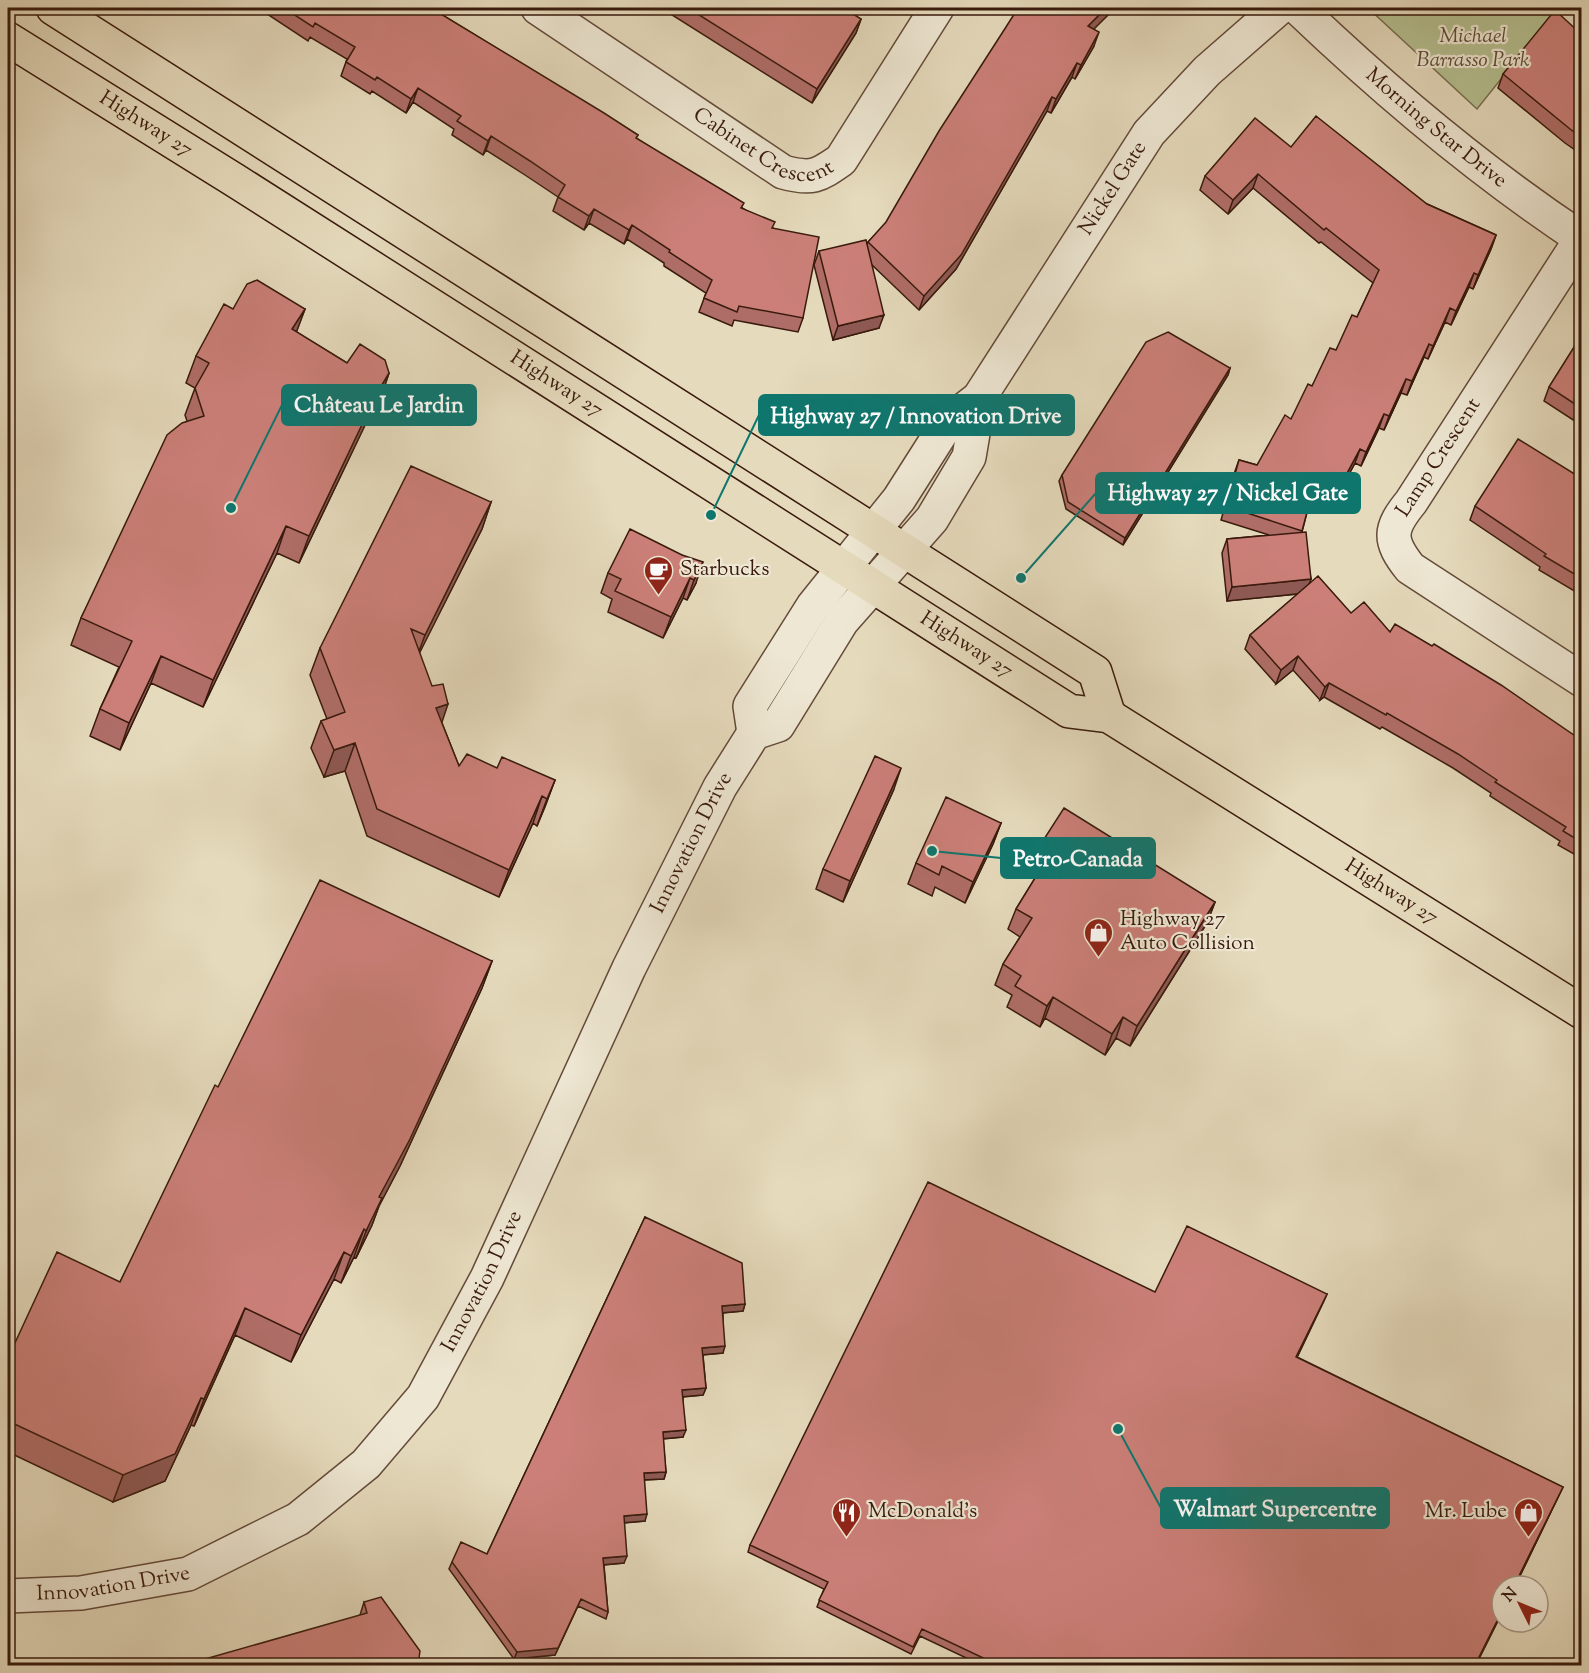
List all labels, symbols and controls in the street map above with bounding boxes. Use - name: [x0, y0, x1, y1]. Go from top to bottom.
- park label: Michael Barrasso Park: [1417, 22, 1530, 76]
- street label: Morning Star Drive: [1358, 61, 1513, 196]
- street label: Highway 27: [93, 84, 199, 165]
- street label: Cabinet Crescent: [687, 101, 841, 191]
- street label: Nickel Gate: [1072, 136, 1155, 242]
- street label: Highway 27: [504, 344, 609, 426]
- callout: Château Le Jardin: [282, 385, 476, 425]
- text: Château Le Jardin: [294, 391, 464, 423]
- street label: Lamp Crescent: [1389, 392, 1489, 524]
- callout: Highway 27 / Innovation Drive: [759, 395, 1074, 435]
- text: Highway 27 / Innovation Drive: [771, 402, 1061, 434]
- callout: Highway 27 / Nickel Gate: [1096, 473, 1360, 513]
- text: Highway 27 / Nickel Gate: [1108, 479, 1348, 511]
- cafe icon: Starbucks: [643, 554, 675, 596]
- place label: Starbucks: [680, 555, 769, 585]
- street label: Highway 27: [914, 605, 1019, 687]
- street label: Innovation Drive: [644, 767, 740, 919]
- callout: Petro-Canada: [1001, 838, 1155, 878]
- text: Petro-Canada: [1013, 845, 1144, 877]
- street label: Highway 27: [1339, 852, 1444, 933]
- place label: Highway 27 Auto Collision: [1120, 905, 1255, 959]
- shop icon: Highway 27 Auto Collision: [1083, 916, 1115, 958]
- street label: Innovation Drive: [435, 1206, 531, 1358]
- callout: Walmart Supercentre: [1161, 1488, 1389, 1528]
- text: Walmart Supercentre: [1173, 1495, 1377, 1527]
- restaurant icon: McDonald's: [831, 1496, 863, 1538]
- shop icon: Mr. Lube: [1512, 1496, 1544, 1538]
- place label: McDonald's: [868, 1497, 977, 1527]
- place label: Mr. Lube: [1425, 1497, 1507, 1527]
- street label: Innovation Drive: [36, 1559, 192, 1610]
- north arrow: [1490, 1574, 1550, 1634]
- text: N: [1498, 1583, 1524, 1608]

